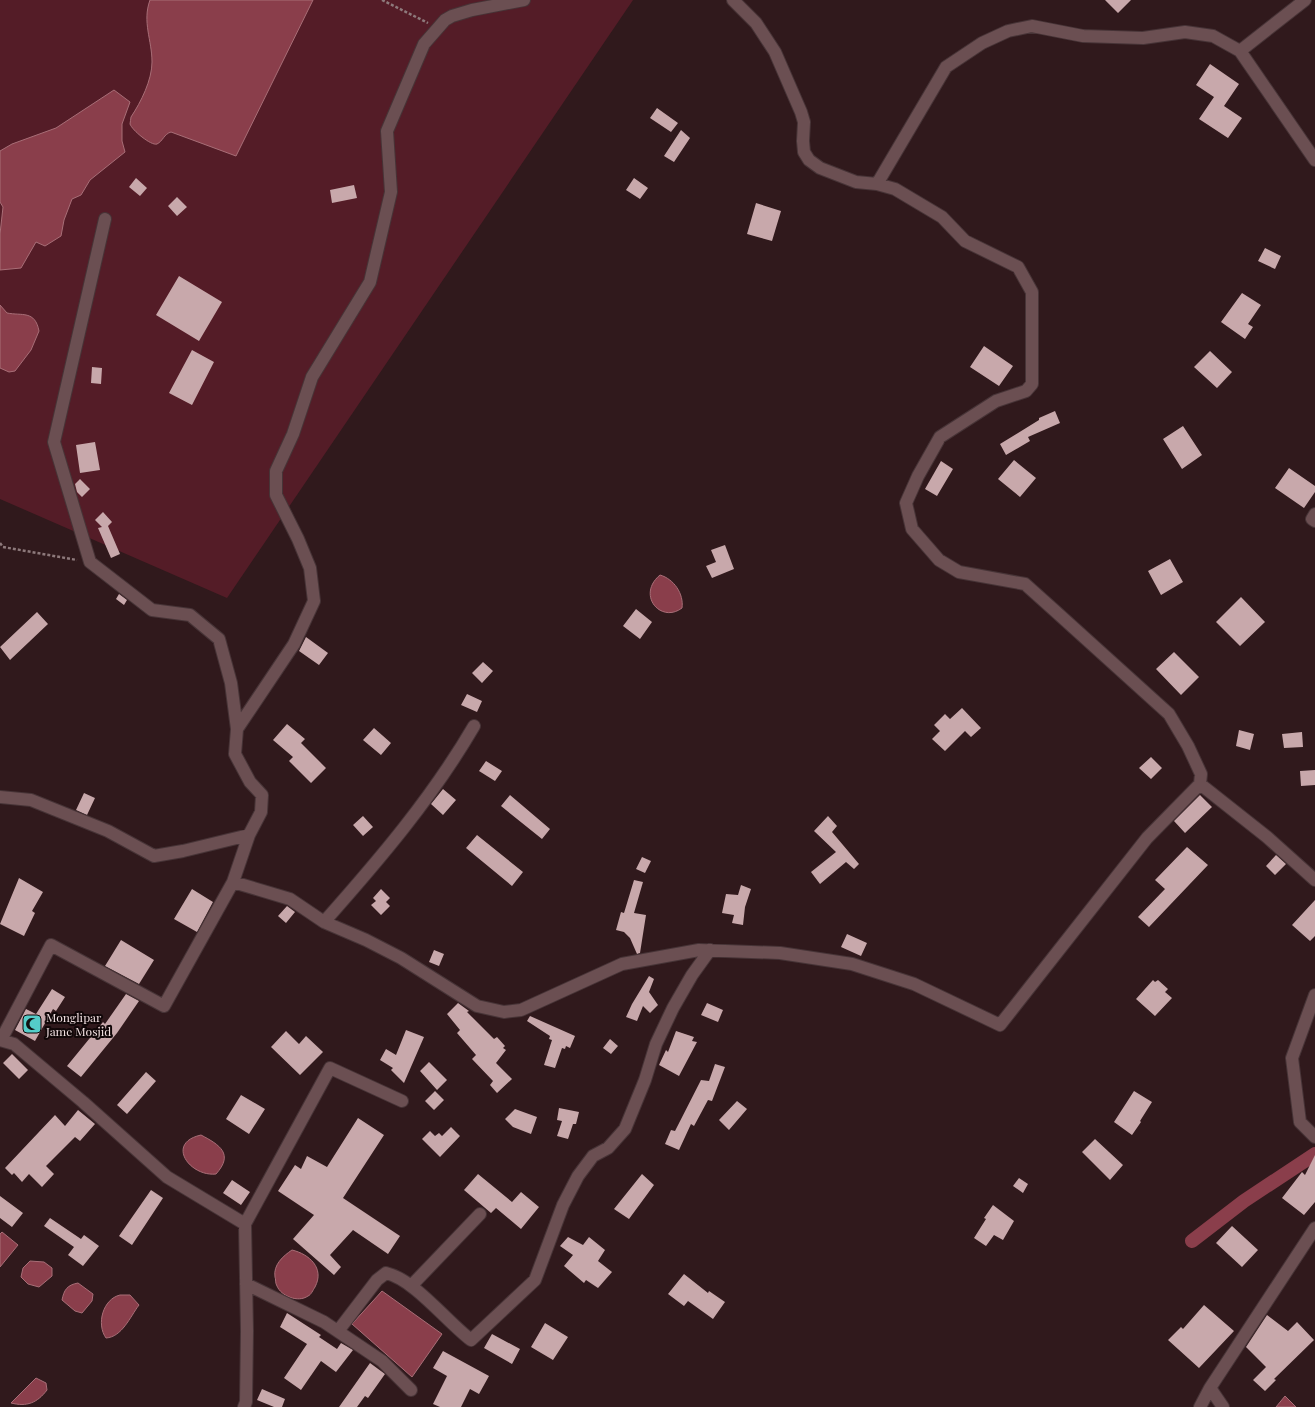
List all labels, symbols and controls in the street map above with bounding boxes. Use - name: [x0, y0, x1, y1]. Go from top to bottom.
- place label: Monglipar Jame Mosjid: [45, 1009, 111, 1039]
- mosque icon: Monglipar Jame Mosjid: [21, 1013, 43, 1035]

